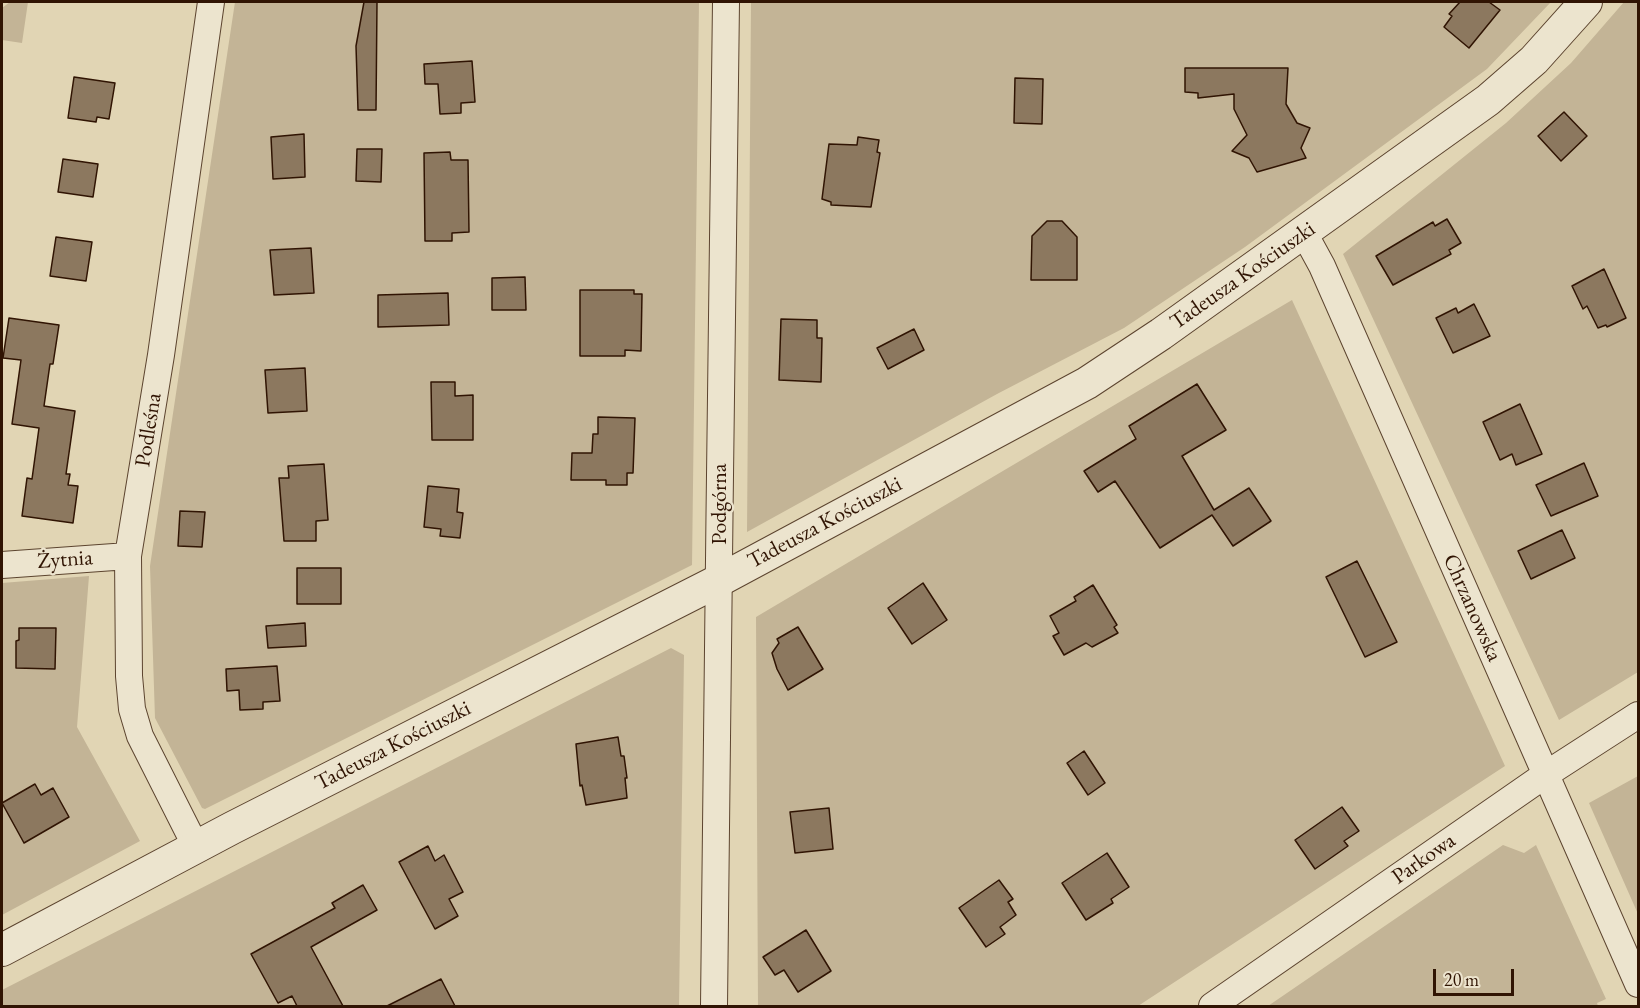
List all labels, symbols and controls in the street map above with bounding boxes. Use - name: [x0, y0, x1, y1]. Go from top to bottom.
- street label: Tadeusza Kościuszki: [1165, 216, 1321, 336]
- street label: Podleśna: [130, 391, 168, 469]
- street label: Podgórna: [707, 463, 733, 545]
- street label: Tadeusza Kościuszki: [743, 471, 907, 575]
- street label: Żytnia: [36, 545, 94, 575]
- street label: Chrzanowska: [1437, 550, 1507, 666]
- street label: Tadeusza Kościuszki: [311, 695, 475, 797]
- street label: Parkowa: [1387, 828, 1461, 890]
- scale bar: [1436, 957, 1517, 995]
- text: 20 m: [1444, 968, 1479, 991]

